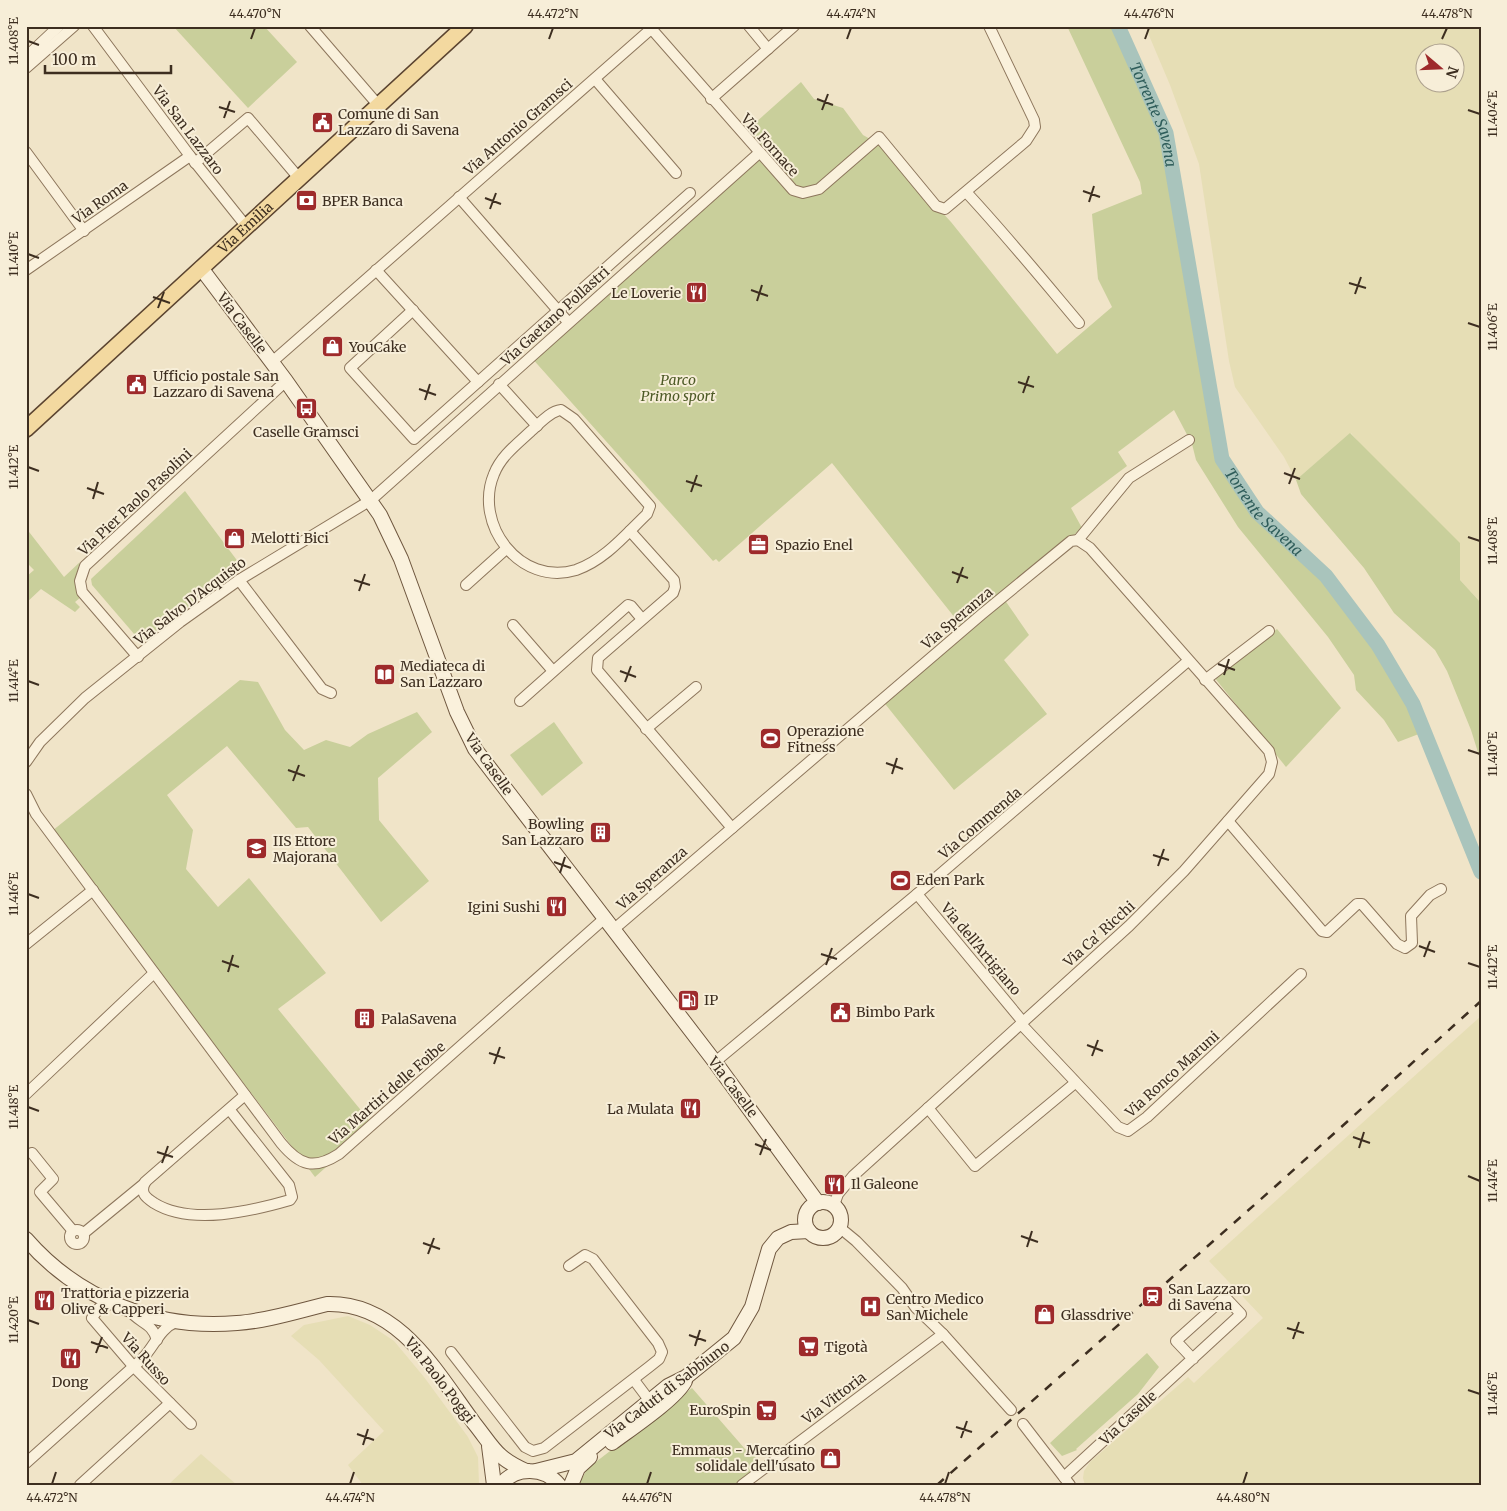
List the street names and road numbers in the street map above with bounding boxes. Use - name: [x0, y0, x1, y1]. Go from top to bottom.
- street label: Via Antonio Gramsci: [459, 75, 576, 180]
- street label: Via San Lazzaro: [148, 81, 227, 178]
- street label: Via Fornace: [736, 109, 803, 180]
- street label: Via Roma: [68, 176, 132, 228]
- street label: Via Emilia: [214, 197, 277, 258]
- street label: Via Gaetano Pollastri: [496, 262, 613, 370]
- street label: Via Caselle: [213, 288, 271, 357]
- street label: Via Pier Paolo Pasolini: [74, 444, 196, 560]
- street label: Via Salvo D'Acquisto: [130, 553, 249, 649]
- street label: Via Speranza: [917, 583, 997, 654]
- street label: Via Caselle: [461, 729, 517, 798]
- street label: Via Commenda: [934, 783, 1025, 863]
- street label: Via Speranza: [612, 842, 691, 914]
- street label: Via Ca' Ricchi: [1059, 897, 1139, 971]
- street label: Via dell'Artigiano: [936, 898, 1025, 999]
- street label: Via Ronco Maruni: [1121, 1027, 1223, 1122]
- street label: Via Martiri delle Foibe: [324, 1038, 449, 1149]
- street label: Via Caselle: [704, 1052, 762, 1121]
- street label: Via Russo: [117, 1328, 174, 1389]
- street label: Via Paolo Poggi: [400, 1333, 479, 1427]
- street label: Via Caduti di Sabbiuno: [600, 1337, 733, 1443]
- street label: Via Vittoria: [798, 1368, 870, 1428]
- street label: Via Caselle: [1095, 1387, 1160, 1450]

